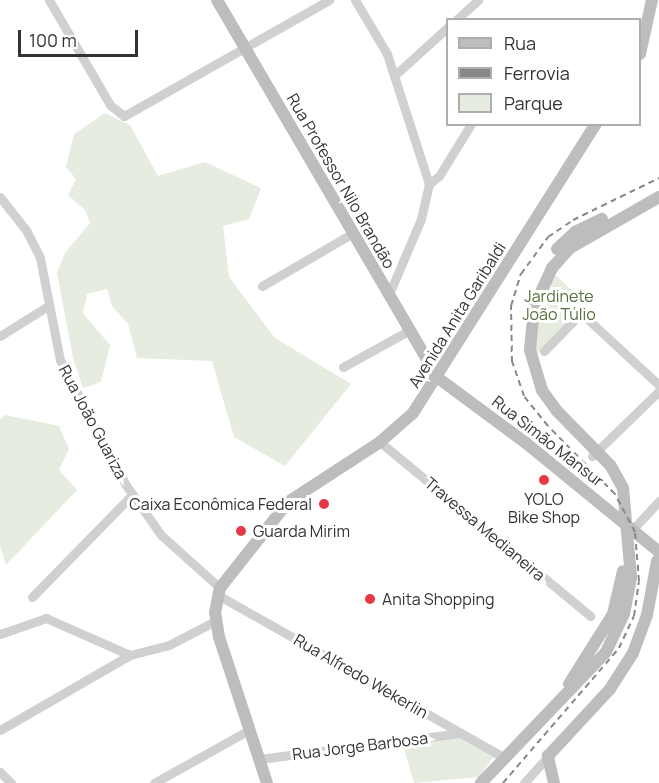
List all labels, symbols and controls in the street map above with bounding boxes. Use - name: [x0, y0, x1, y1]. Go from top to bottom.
- scale bar: [21, 18, 141, 56]
- legend: [446, 18, 641, 126]
- text: 100 m: [29, 28, 77, 52]
- text: Rua: [504, 31, 536, 55]
- text: Ferrovia: [504, 61, 570, 85]
- street label: Rua Professor Nilo Brandão: [283, 90, 399, 272]
- text: Parque: [504, 91, 563, 115]
- street label: Avenida Anita Garibaldi: [404, 239, 510, 391]
- park label: Jardinete João Túlio: [522, 286, 596, 324]
- street label: Rua João Guariza: [55, 362, 131, 482]
- street label: Rua Simão Mansur: [489, 392, 607, 490]
- street label: Travessa Medianeira: [421, 473, 549, 585]
- marker: YOLO Bike Shop: [537, 473, 551, 487]
- place label: YOLO Bike Shop: [508, 489, 580, 527]
- place label: Caixa Econômica Federal: [129, 494, 312, 514]
- marker: Caixa Econômica Federal: [317, 497, 331, 511]
- place label: Guarda Mirim: [253, 521, 350, 541]
- marker: Guarda Mirim: [234, 524, 248, 538]
- place label: Anita Shopping: [382, 589, 494, 609]
- marker: Anita Shopping: [363, 592, 377, 606]
- street label: Rua Alfredo Wekerlin: [291, 630, 431, 722]
- street label: Rua Jorge Barbosa: [291, 728, 429, 764]

